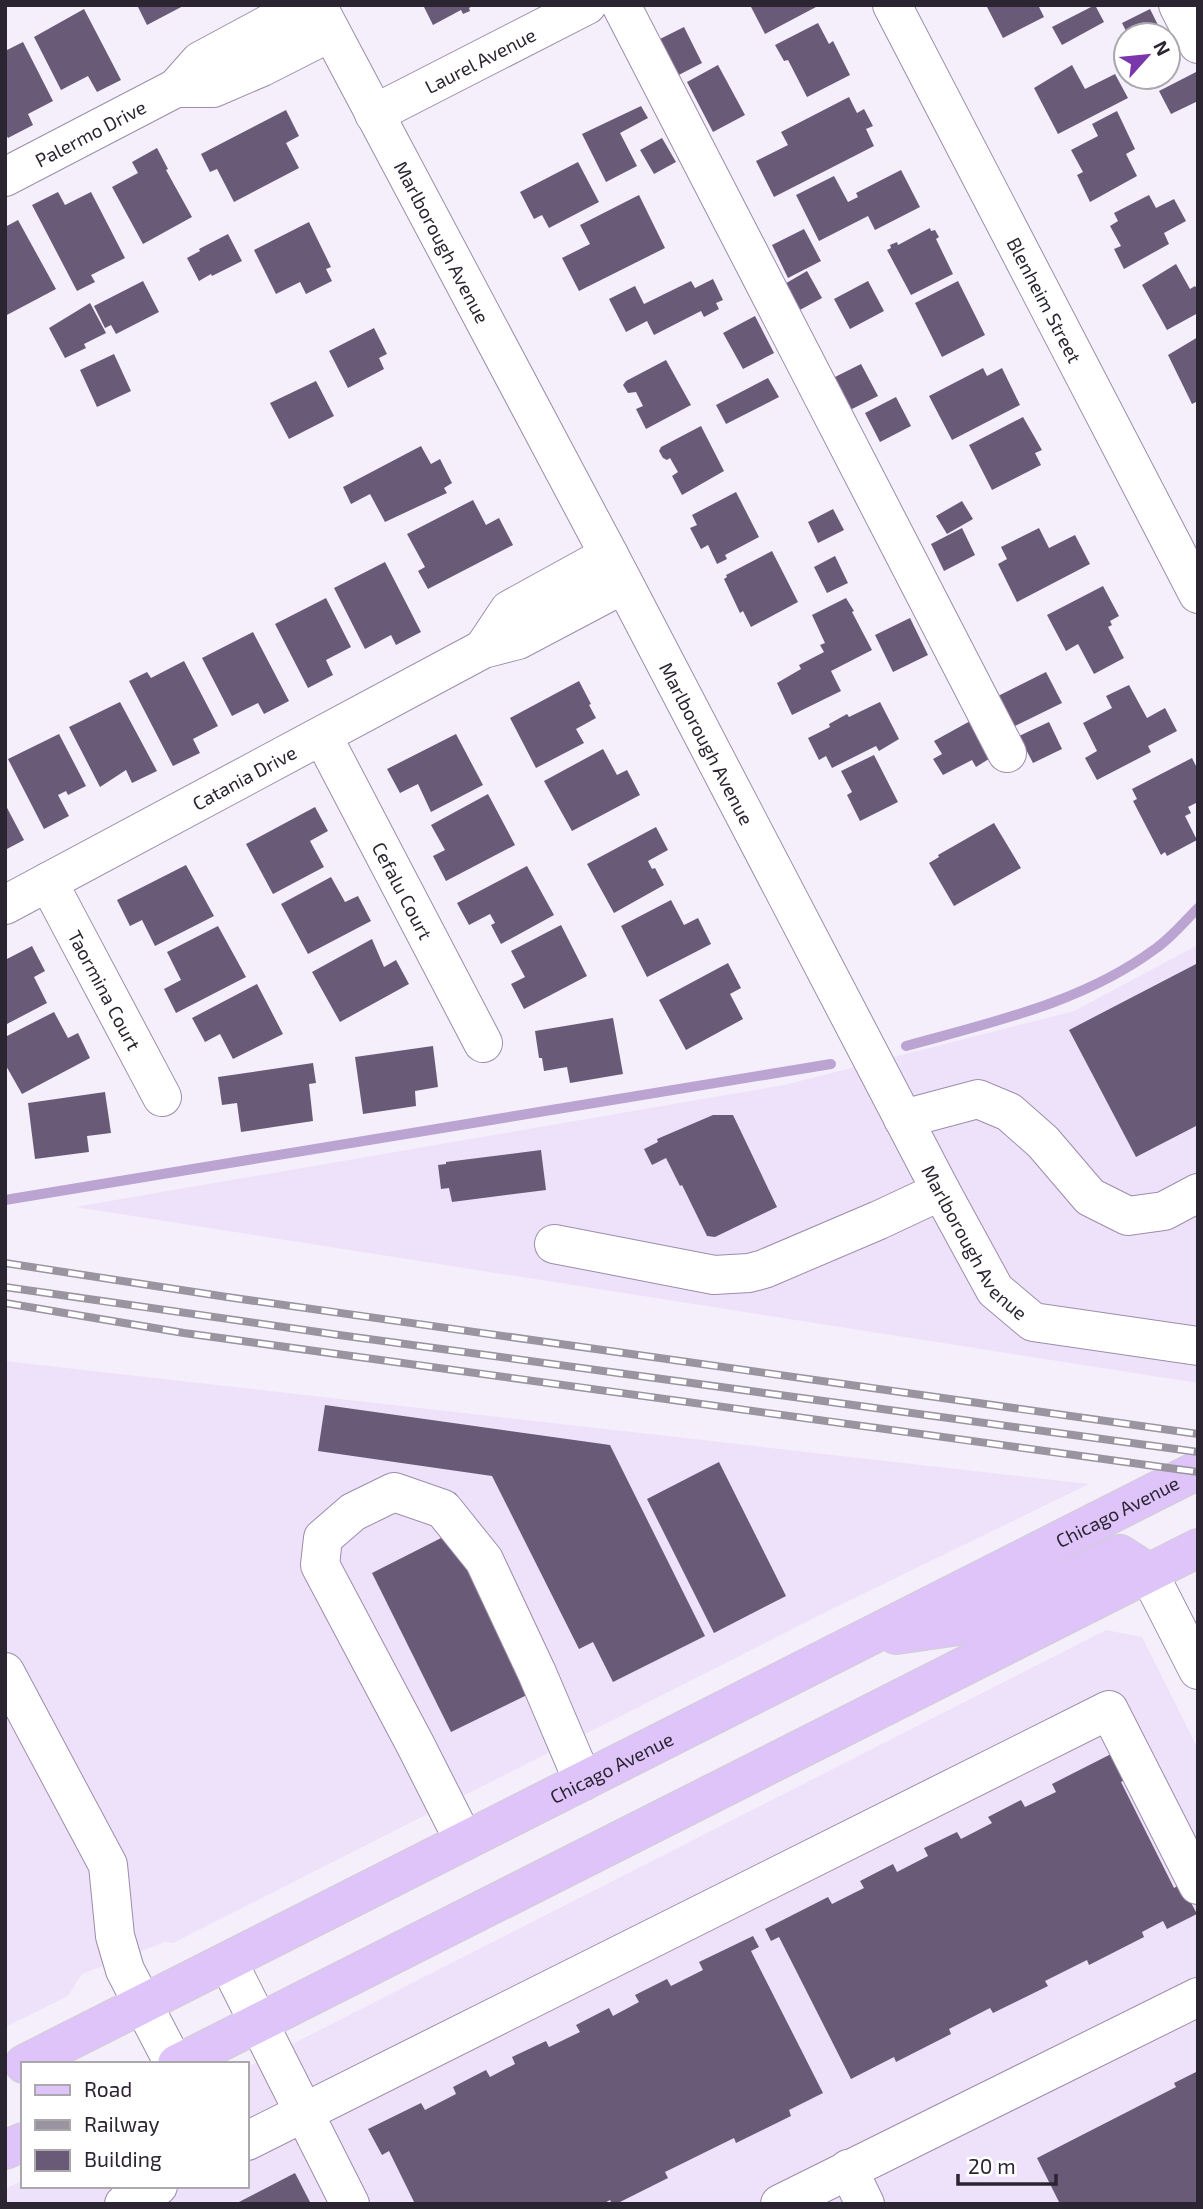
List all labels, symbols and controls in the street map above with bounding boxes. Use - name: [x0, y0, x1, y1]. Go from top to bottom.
- north arrow: [1112, 21, 1182, 91]
- street label: Laurel Avenue: [421, 22, 539, 98]
- text: N: [1149, 37, 1176, 59]
- street label: Palermo Drive: [31, 94, 150, 171]
- street label: Marlborough Avenue: [390, 157, 495, 327]
- street label: Blenheim Street: [1003, 233, 1087, 366]
- street label: Marlborough Avenue: [655, 658, 759, 828]
- street label: Catania Drive: [188, 740, 300, 814]
- street label: Cefalu Court: [368, 838, 438, 943]
- street label: Taormina Court: [64, 926, 146, 1054]
- street label: Marlborough Avenue: [918, 1161, 1032, 1324]
- street label: Chicago Avenue: [1052, 1470, 1183, 1552]
- street label: Chicago Avenue: [546, 1726, 677, 1808]
- legend: [21, 2062, 248, 2188]
- text: Road: [84, 2076, 132, 2101]
- text: Railway: [84, 2111, 160, 2136]
- scale bar: [958, 2142, 1056, 2186]
- text: Building: [84, 2146, 162, 2171]
- text: 20 m: [968, 2153, 1016, 2178]

